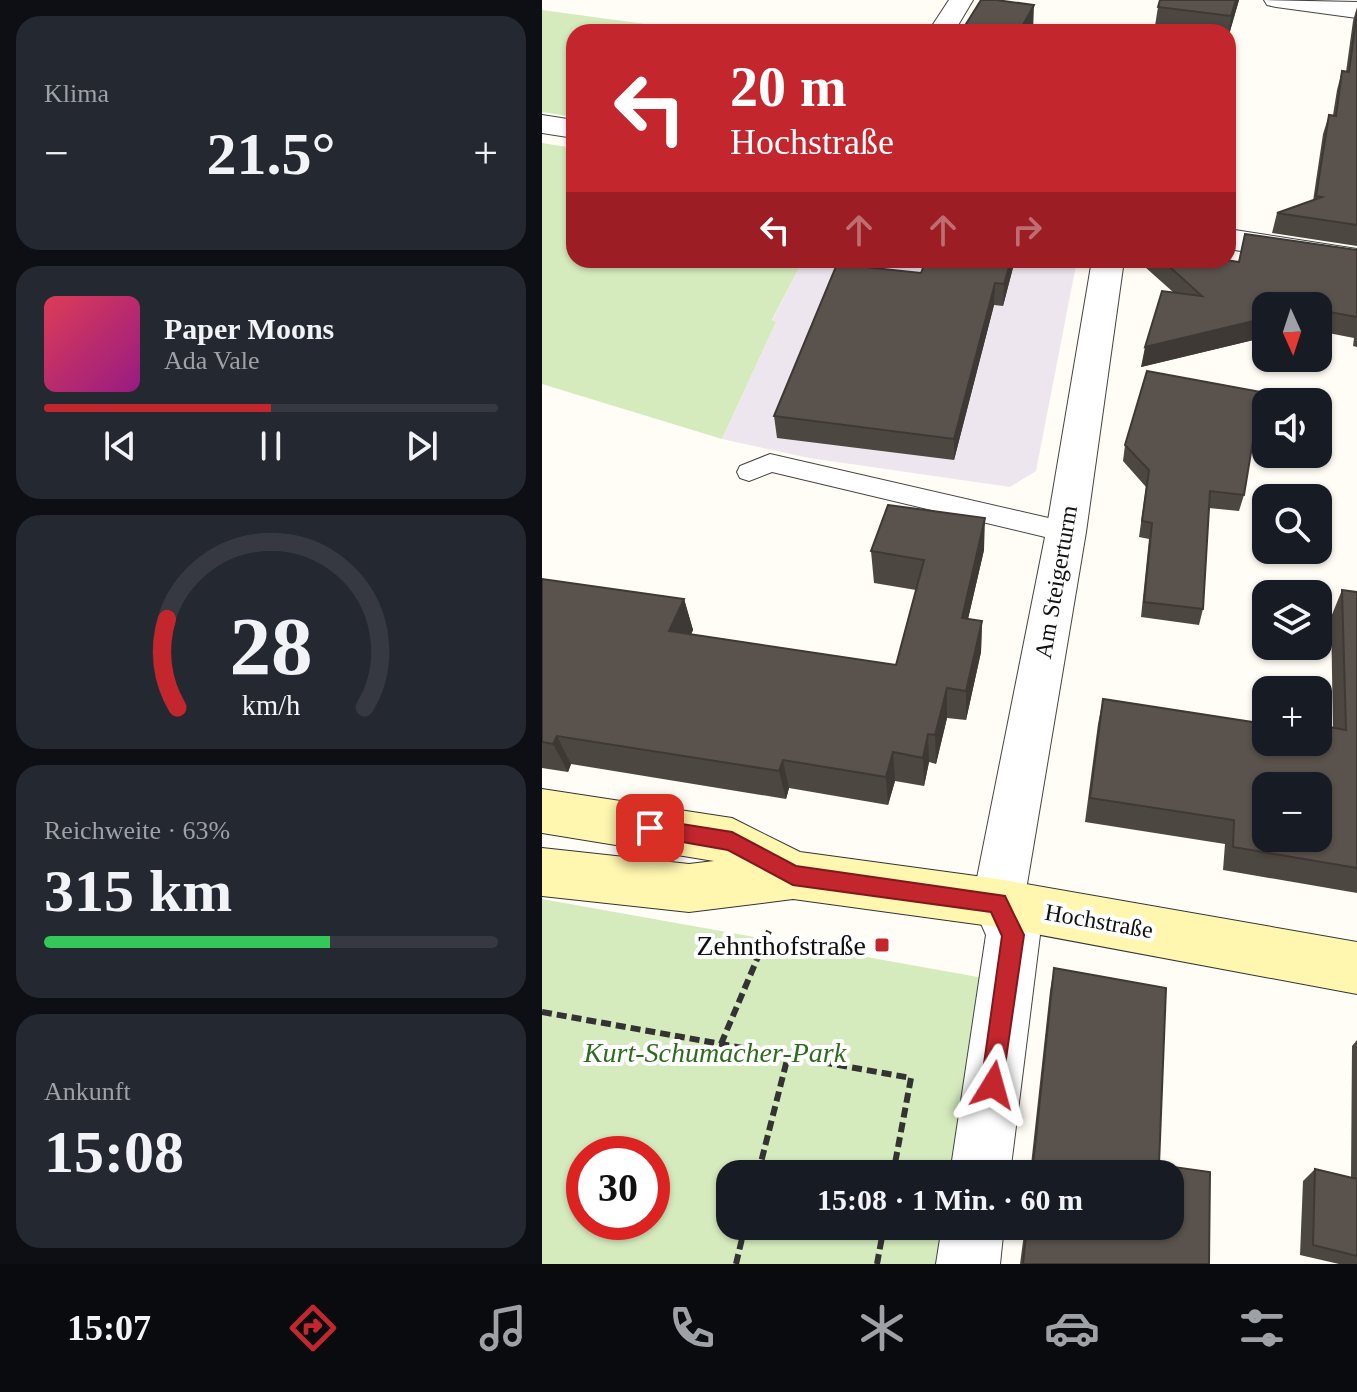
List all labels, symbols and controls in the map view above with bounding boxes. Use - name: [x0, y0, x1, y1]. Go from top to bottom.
- icon: left: [598, 56, 702, 160]
- text: 20 m: [730, 56, 847, 118]
- text: Klima: [44, 79, 109, 108]
- text: 21.5°: [207, 121, 336, 187]
- text: Hochstraße: [730, 122, 894, 162]
- text: −: [44, 129, 69, 178]
- text: +: [473, 129, 498, 178]
- icon: left: [753, 208, 797, 252]
- icon: ahead: [837, 208, 881, 252]
- icon: ahead: [921, 208, 965, 252]
- icon: right: [1005, 208, 1049, 252]
- north arrow: [1252, 292, 1332, 372]
- map controls: [1252, 292, 1332, 852]
- text: Paper Moons: [164, 312, 334, 345]
- text: Ada Vale: [164, 346, 260, 375]
- button: sound: [1252, 388, 1332, 468]
- icon: previous: [98, 424, 142, 468]
- icon: pause: [249, 424, 293, 468]
- icon: next: [400, 424, 444, 468]
- button: search: [1252, 484, 1332, 564]
- street label: Am Steigerturm: [1030, 503, 1082, 661]
- button: layers: [1252, 580, 1332, 660]
- text: 28: [229, 600, 313, 692]
- button: +: [1252, 676, 1332, 756]
- text: km/h: [242, 690, 300, 721]
- button: −: [1252, 772, 1332, 852]
- pin: [616, 794, 684, 862]
- icon: arrive: [628, 806, 672, 850]
- text: Reichweite · 63%: [44, 816, 230, 845]
- text: 315 km: [44, 858, 232, 924]
- street label: Hochstraße: [1043, 899, 1155, 943]
- place label: Zehnthofstraße: [697, 930, 866, 961]
- marker: Zehnthofstraße: [873, 936, 891, 954]
- park label: Kurt-Schumacher-Park: [583, 1037, 847, 1068]
- position arrow: [951, 1043, 1035, 1127]
- text: Ankunft: [44, 1077, 131, 1106]
- text: 15:08: [44, 1119, 184, 1185]
- speed limit sign: 30: [566, 1136, 670, 1240]
- text: 15:08 · 1 Min. · 60 m: [817, 1183, 1083, 1216]
- icon: directions: [285, 1300, 341, 1356]
- icon: music: [475, 1300, 531, 1356]
- icon: phone: [664, 1300, 720, 1356]
- icon: climate: [854, 1300, 910, 1356]
- icon: car: [1044, 1300, 1100, 1356]
- icon: filters: [1234, 1300, 1290, 1356]
- text: 15:07: [67, 1308, 151, 1348]

